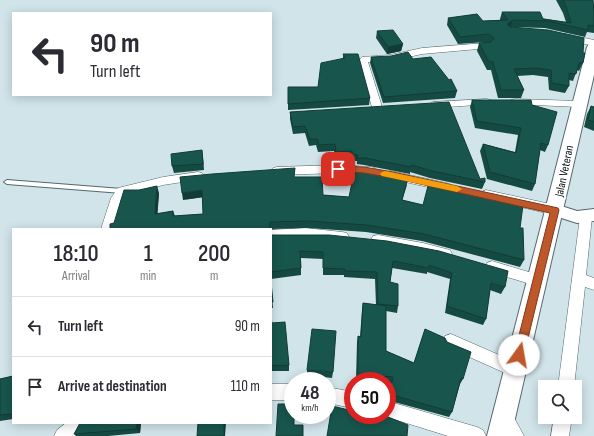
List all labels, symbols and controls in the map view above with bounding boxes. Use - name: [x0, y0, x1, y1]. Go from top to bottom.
- text: 90 m: [90, 27, 140, 60]
- icon: left: [24, 28, 76, 80]
- text: Turn left: [90, 61, 141, 82]
- street label: Jalan Veteran: [552, 144, 577, 199]
- pin: [321, 152, 355, 186]
- icon: arrive: [327, 158, 349, 180]
- text: 18:10: [54, 239, 99, 268]
- text: 1: [144, 239, 153, 268]
- text: 200: [198, 239, 230, 268]
- text: Arrival: [62, 268, 90, 284]
- text: min: [140, 268, 156, 284]
- text: m: [210, 268, 218, 284]
- icon: left: [24, 316, 46, 338]
- text: Turn left: [58, 317, 103, 336]
- text: 90 m: [235, 317, 260, 336]
- position arrow: [498, 334, 540, 376]
- speed limit sign: 50: [344, 372, 396, 424]
- icon: arrive: [24, 376, 46, 398]
- text: Arrive at destination: [58, 377, 167, 396]
- text: 110 m: [231, 377, 260, 396]
- map controls: [538, 380, 582, 424]
- button: search: [538, 380, 582, 424]
- text: 48: [301, 381, 319, 405]
- text: km/h: [301, 402, 319, 414]

